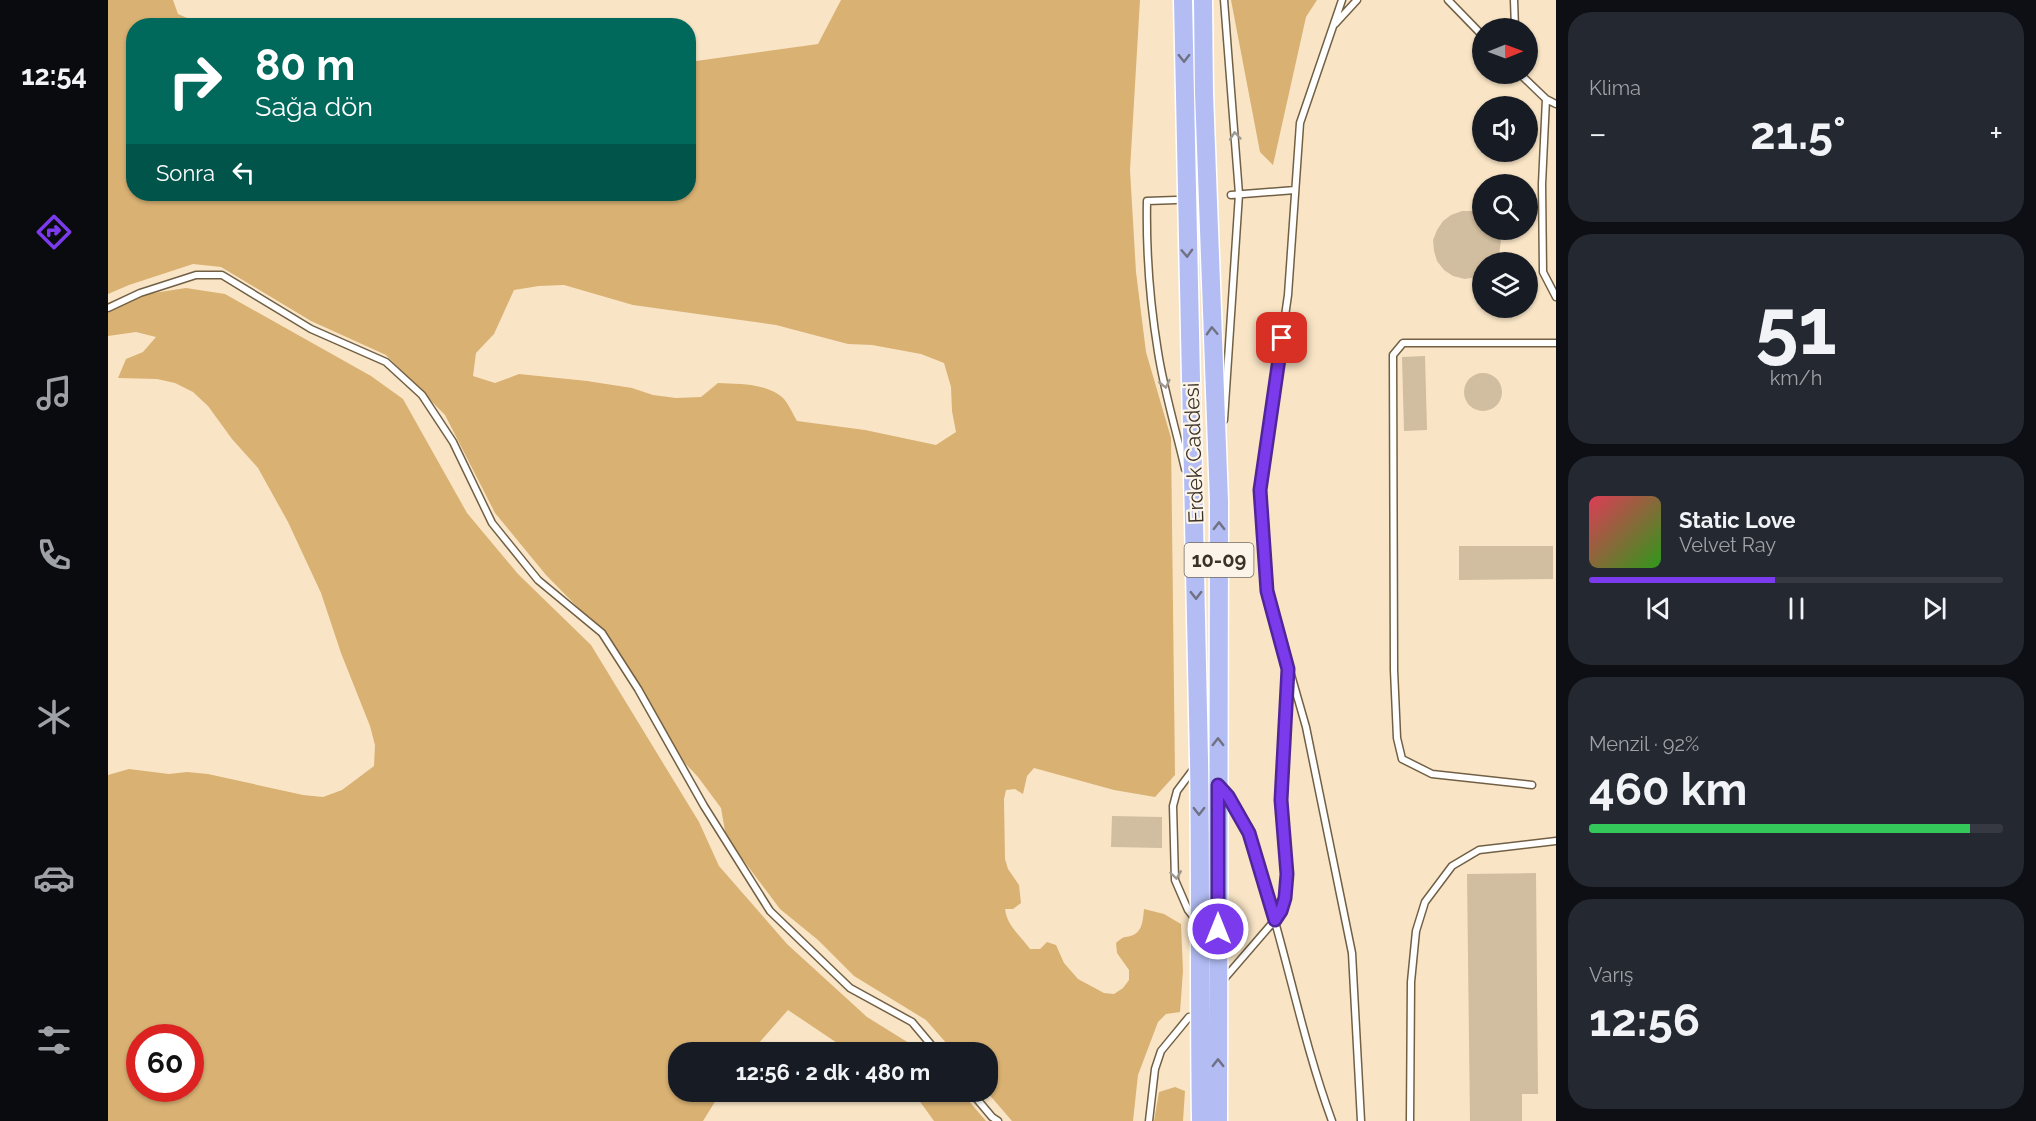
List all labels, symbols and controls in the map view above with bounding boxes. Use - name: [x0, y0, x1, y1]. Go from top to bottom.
- north arrow: [1472, 18, 1538, 84]
- map controls: [1472, 18, 1538, 318]
- text: 80 m: [255, 41, 355, 90]
- icon: right: [156, 42, 234, 120]
- one-way arrow: [1178, 54, 1190, 63]
- text: 12:54: [21, 60, 87, 91]
- text: Klima: [1589, 76, 1641, 100]
- text: Sağa dön: [255, 91, 373, 122]
- button: sound: [1472, 96, 1538, 162]
- text: 21.5°: [1750, 107, 1846, 160]
- text: −: [1589, 114, 1607, 153]
- text: +: [1989, 114, 2003, 153]
- one-way arrow: [1229, 131, 1242, 140]
- icon: left: [227, 156, 260, 189]
- text: Sonra: [156, 160, 215, 186]
- button: search: [1472, 174, 1538, 240]
- icon: directions: [33, 211, 75, 253]
- one-way arrow: [1181, 249, 1193, 258]
- button: layers: [1472, 252, 1538, 318]
- text: 51: [1755, 281, 1837, 372]
- pin: [1256, 312, 1307, 363]
- icon: arrive: [1265, 321, 1298, 354]
- one-way arrow: [1206, 326, 1219, 335]
- text: km/h: [1770, 366, 1822, 390]
- icon: music: [33, 372, 75, 414]
- one-way arrow: [1158, 379, 1171, 389]
- street label: Erdek Caddesi: [1179, 382, 1208, 524]
- text: Static Love: [1679, 507, 1796, 533]
- one-way arrow: [1213, 521, 1225, 530]
- text: Velvet Ray: [1679, 533, 1776, 557]
- icon: phone: [33, 534, 75, 576]
- road number: 10-09: [1184, 543, 1254, 577]
- one-way arrow: [1190, 591, 1202, 600]
- icon: previous: [1642, 592, 1675, 625]
- icon: pause: [1780, 592, 1813, 625]
- icon: next: [1918, 592, 1951, 625]
- icon: climate: [33, 696, 75, 738]
- text: Menzil · 92%: [1589, 732, 1699, 756]
- one-way arrow: [1212, 737, 1224, 746]
- text: 460 km: [1589, 763, 1747, 816]
- one-way arrow: [1193, 807, 1205, 816]
- icon: car: [33, 857, 75, 899]
- one-way arrow: [1169, 871, 1182, 880]
- position arrow: [1186, 897, 1250, 961]
- text: Varış: [1589, 963, 1633, 987]
- text: 12:56: [1589, 994, 1700, 1047]
- icon: filters: [33, 1019, 75, 1061]
- speed limit sign: 60: [126, 1024, 204, 1102]
- one-way arrow: [1212, 1058, 1224, 1067]
- text: 12:56 · 2 dk · 480 m: [736, 1059, 930, 1085]

